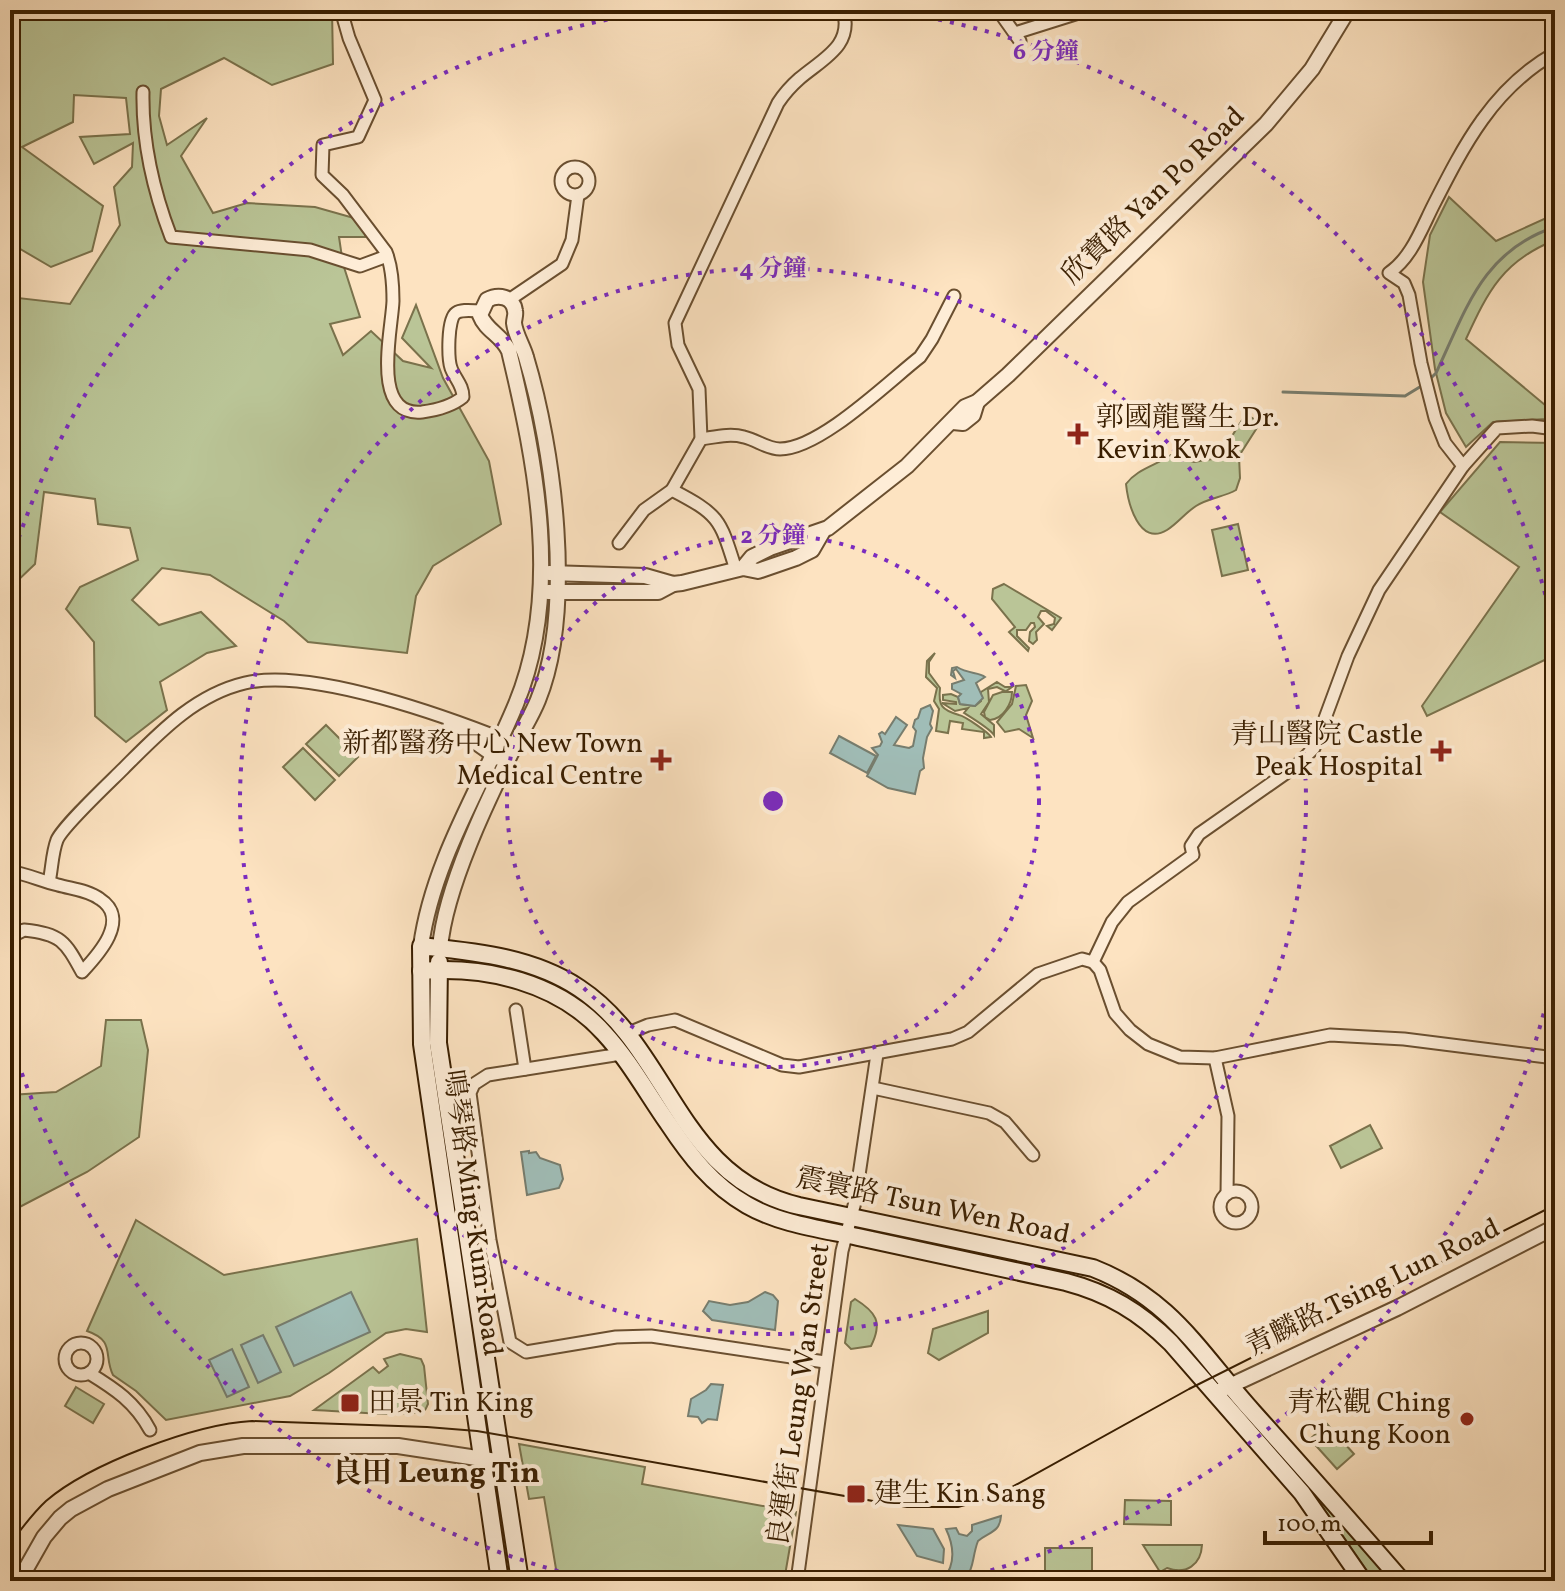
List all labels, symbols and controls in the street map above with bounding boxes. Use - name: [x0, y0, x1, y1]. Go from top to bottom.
- text: 6 分鐘: [1013, 36, 1079, 70]
- street label: 欣寶路 Yan Po Road: [1054, 98, 1254, 294]
- text: 4 分鐘: [739, 253, 807, 287]
- place label: 郭國龍醫生 Dr. Kevin Kwok: [1096, 399, 1279, 470]
- marker: 郭國龍醫生 Dr. Kevin Kwok: [1067, 423, 1089, 445]
- text: 2 分鐘: [740, 520, 806, 554]
- place label: 青山醫院 Castle Peak Hospital: [1230, 716, 1423, 787]
- place label: 新都醫務中心 New Town Medical Centre: [343, 725, 643, 796]
- marker: 青山醫院 Castle Peak Hospital: [1430, 740, 1452, 762]
- marker: 新都醫務中心 New Town Medical Centre: [650, 749, 672, 771]
- centre of rings: [759, 787, 787, 815]
- street label: 鳴琴路 Ming Kum Road: [433, 1067, 511, 1359]
- street label: 震寰路 Tsun Wen Road: [793, 1159, 1073, 1255]
- street label: 青麟路 Tsing Lun Road: [1239, 1209, 1507, 1367]
- street label: 良運街 Leung Wan Street: [759, 1241, 841, 1549]
- place label: 田景 Tin King: [368, 1384, 534, 1423]
- place label: 青松觀 Ching Chung Koon: [1287, 1384, 1451, 1455]
- marker: 田景 Tin King: [339, 1392, 361, 1414]
- marker: 青松觀 Ching Chung Koon: [1458, 1410, 1476, 1428]
- district label: 良田 Leung Tin: [332, 1453, 540, 1495]
- place label: 建生 Kin Sang: [874, 1475, 1046, 1514]
- marker: 建生 Kin Sang: [845, 1483, 867, 1505]
- scale bar: [1265, 1495, 1431, 1545]
- text: 100 m: [1277, 1508, 1342, 1542]

